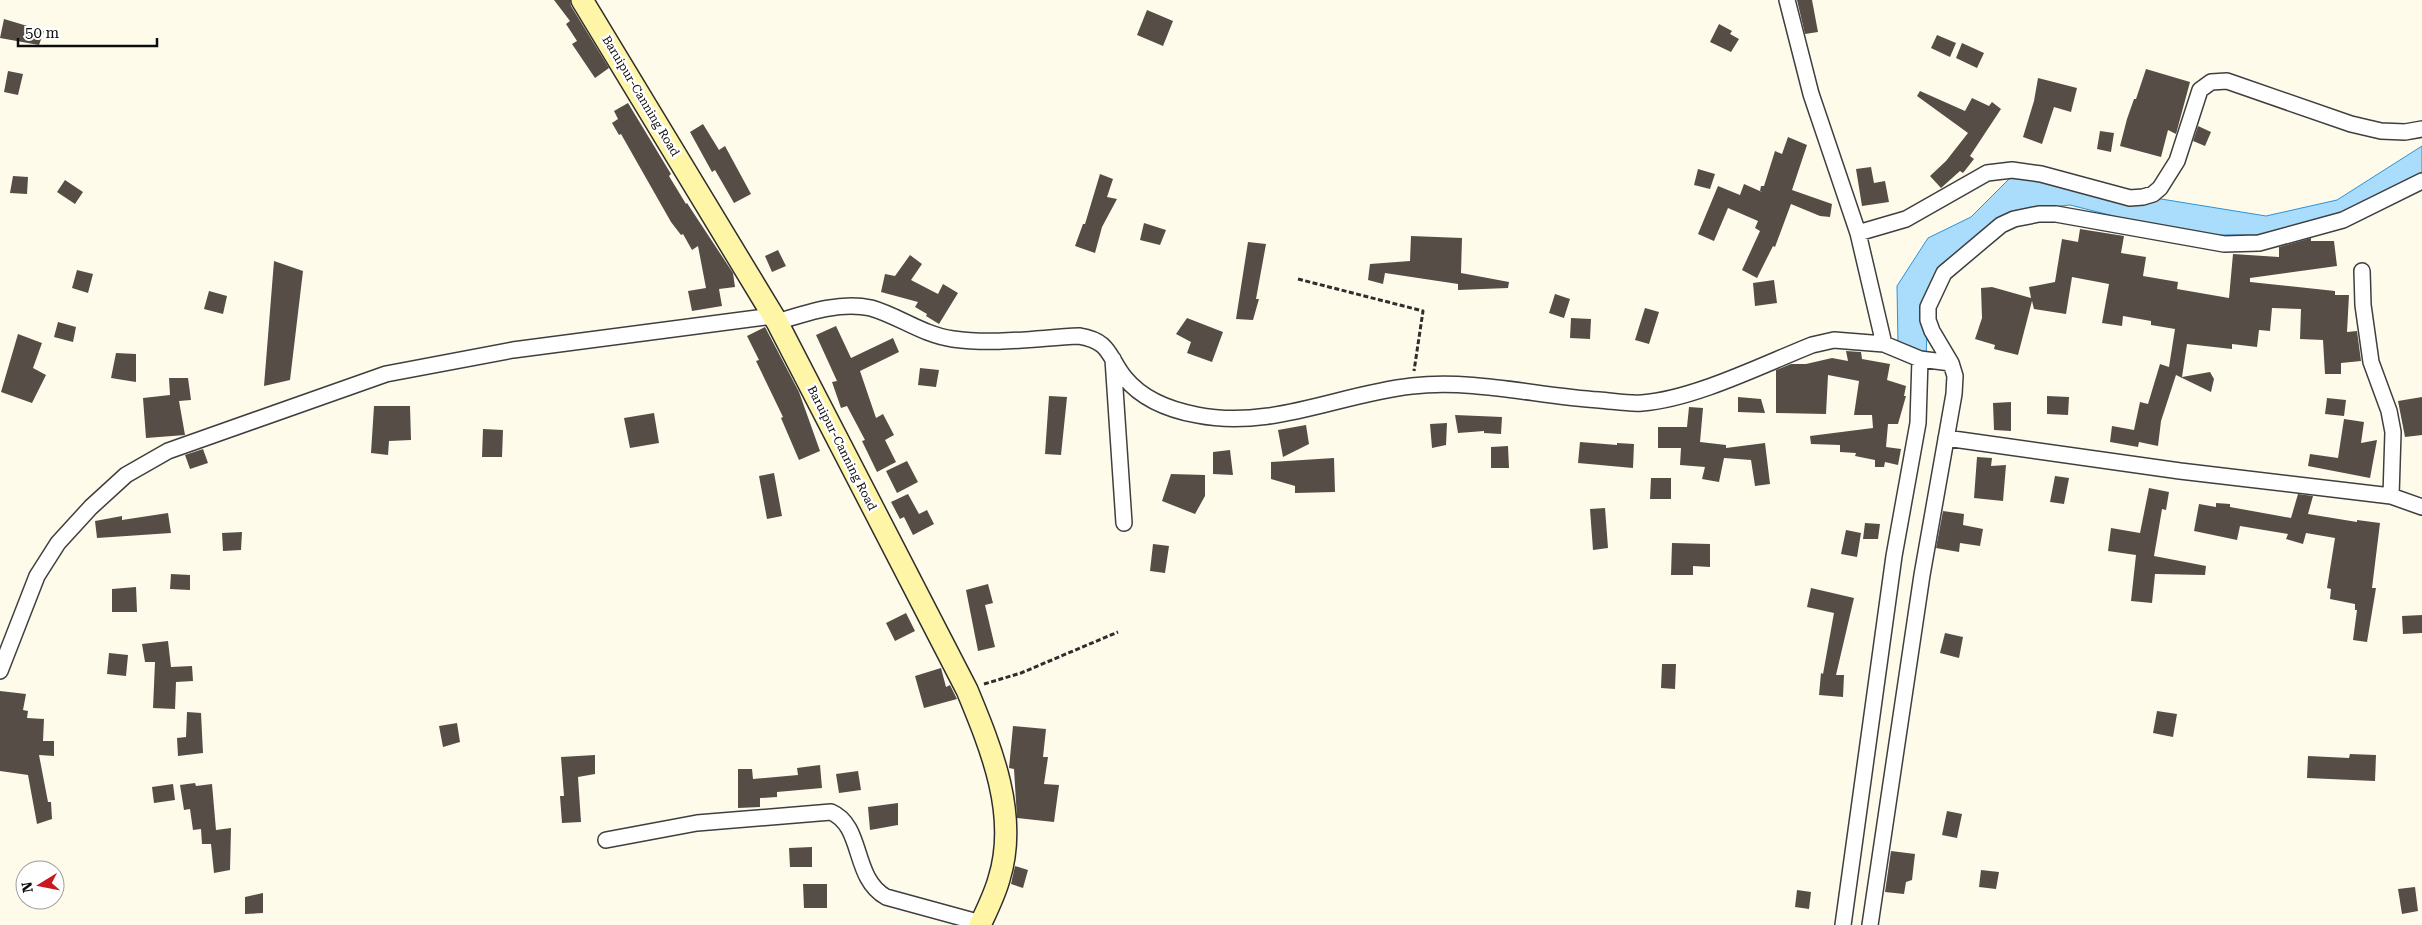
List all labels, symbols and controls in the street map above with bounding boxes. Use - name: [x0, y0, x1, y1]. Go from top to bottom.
- scale bar: [18, 15, 156, 47]
- text: 50 m: [25, 24, 60, 42]
- street label: Baruipur-Canning Road: [599, 33, 683, 159]
- street label: Baruipur-Canning Road: [804, 383, 880, 513]
- north arrow: [15, 860, 65, 910]
- text: N: [18, 880, 36, 894]

